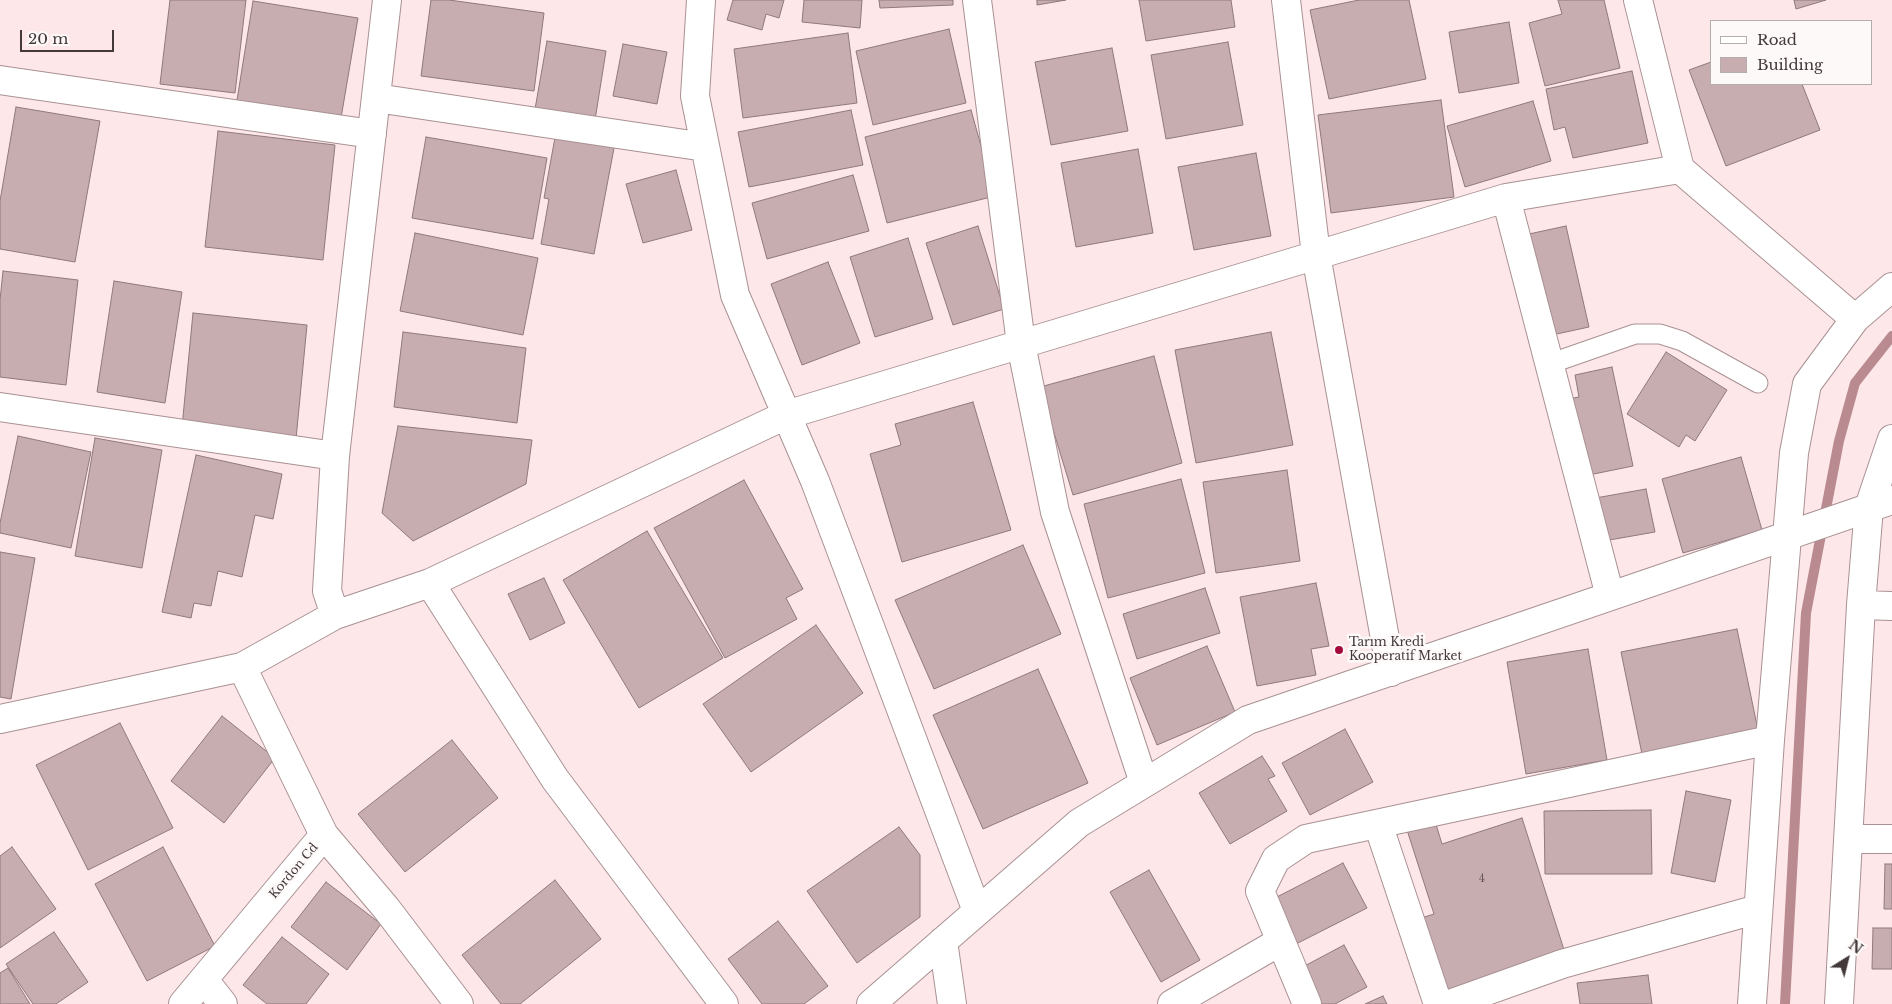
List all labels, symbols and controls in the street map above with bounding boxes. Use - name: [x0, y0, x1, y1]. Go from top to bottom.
- scale bar: [22, 20, 116, 52]
- legend: [1710, 20, 1872, 85]
- text: 20 m: [28, 29, 68, 48]
- text: Road: [1757, 30, 1797, 49]
- text: Building: [1757, 55, 1823, 74]
- place label: Tarım Kredi Kooperatif Market: [1349, 636, 1462, 664]
- marker: Tarım Kredi Kooperatif Market: [1333, 644, 1345, 656]
- street label: Kordon Cd: [267, 840, 321, 902]
- house number: 4: [1479, 873, 1485, 885]
- north arrow: [1822, 934, 1872, 984]
- text: N: [1845, 936, 1866, 958]

